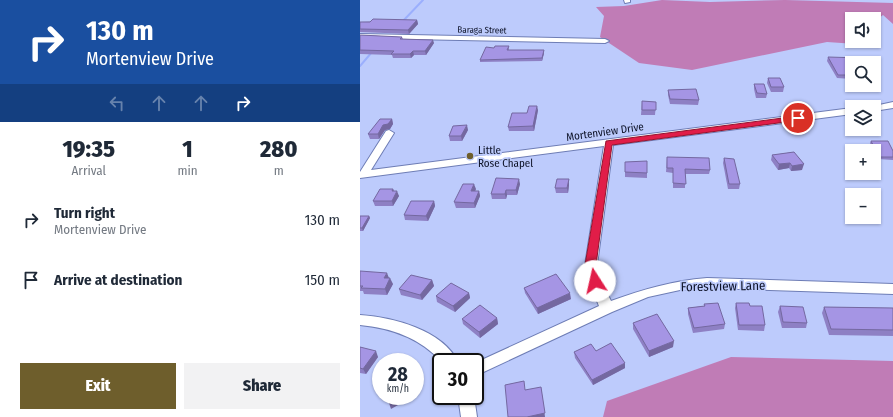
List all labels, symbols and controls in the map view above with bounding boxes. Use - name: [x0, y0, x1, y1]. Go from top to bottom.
- map controls: [845, 12, 881, 224]
- button: sound: [845, 12, 881, 48]
- text: 130 m: [86, 14, 154, 47]
- icon: right: [20, 16, 72, 68]
- street label: Baraga Street: [457, 25, 507, 35]
- text: Mortenview Drive: [86, 48, 214, 70]
- button: search: [845, 56, 881, 92]
- icon: left: [106, 92, 128, 114]
- icon: ahead: [148, 92, 170, 114]
- icon: ahead: [190, 92, 212, 114]
- icon: right: [232, 92, 254, 114]
- button: layers: [845, 100, 881, 136]
- pin: [781, 101, 815, 135]
- icon: arrive: [787, 107, 809, 129]
- street label: Mortenview Drive: [565, 120, 645, 144]
- text: 19:35: [62, 135, 115, 163]
- text: 1: [182, 135, 193, 163]
- text: 280: [260, 135, 298, 163]
- place label: Little Rose Chapel: [478, 144, 533, 170]
- button: +: [845, 144, 881, 180]
- marker: Little Rose Chapel: [465, 151, 475, 161]
- text: Arrival: [72, 163, 106, 178]
- text: min: [178, 163, 198, 178]
- text: m: [274, 163, 284, 178]
- button: −: [845, 188, 881, 224]
- text: Turn right: [54, 204, 115, 222]
- icon: right: [20, 209, 42, 231]
- text: 130 m: [305, 211, 340, 229]
- text: Mortenview Drive: [54, 222, 146, 237]
- position arrow: [574, 260, 616, 302]
- icon: arrive: [20, 269, 42, 291]
- text: Arrive at destination: [54, 271, 182, 289]
- text: 150 m: [304, 271, 340, 289]
- street label: Forestview Lane: [680, 278, 766, 294]
- speed limit sign: 30: [432, 353, 484, 405]
- text: 28: [388, 362, 408, 386]
- button: Exit: [20, 363, 176, 409]
- button: Share: [184, 363, 340, 409]
- text: km/h: [387, 383, 409, 395]

